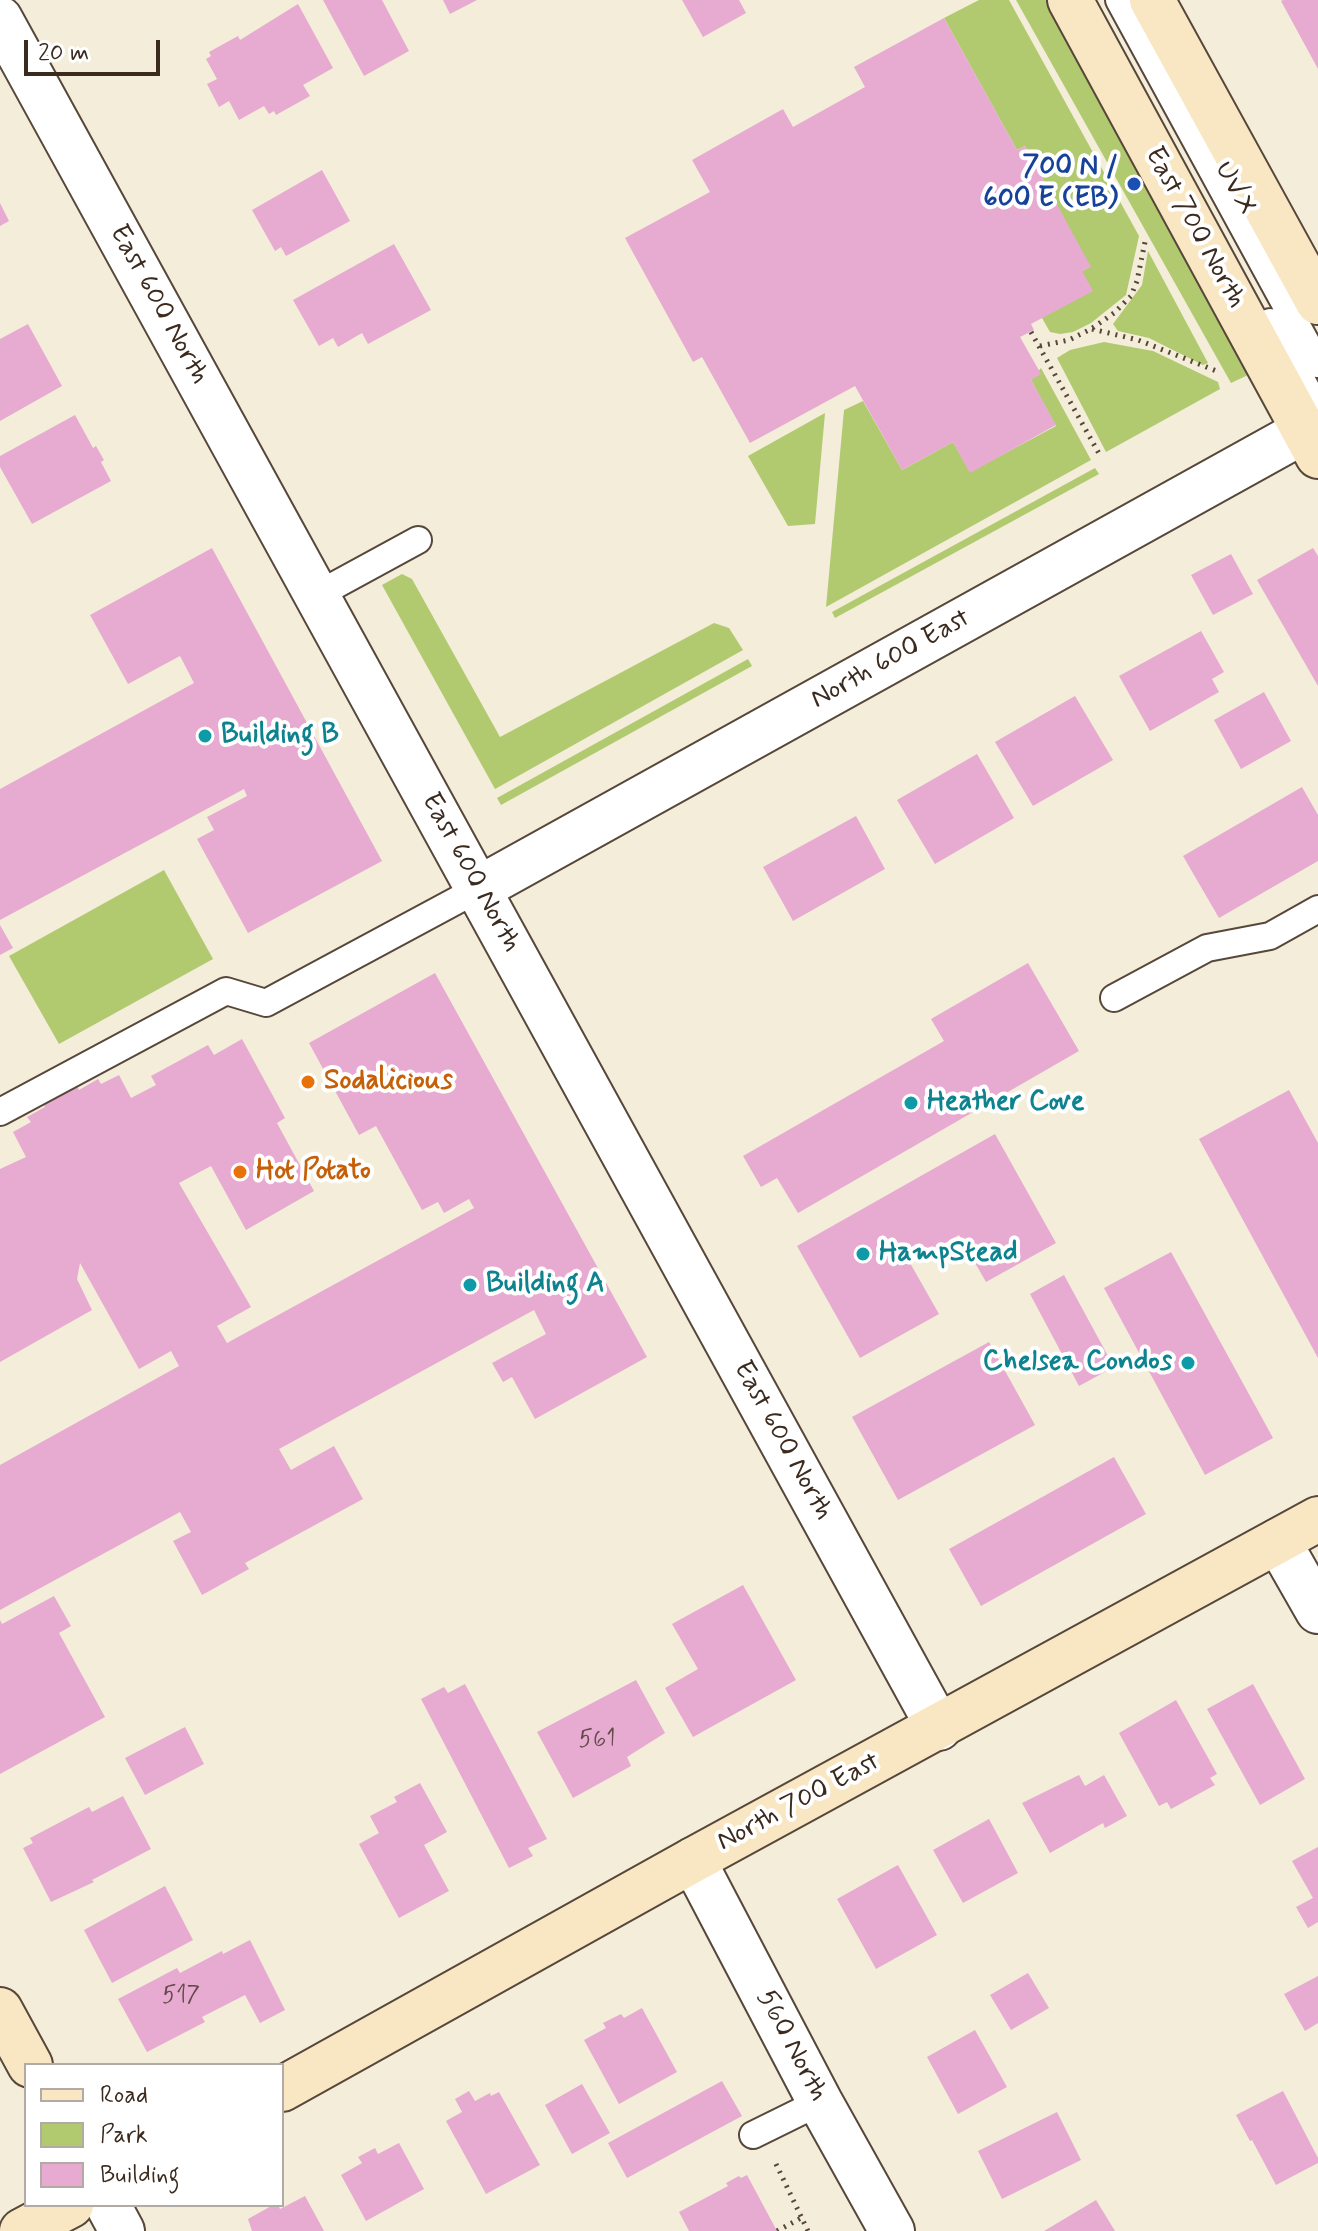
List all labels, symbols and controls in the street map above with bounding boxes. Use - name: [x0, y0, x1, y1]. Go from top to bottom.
- scale bar: [28, 24, 164, 74]
- text: 20 m: [38, 38, 89, 69]
- street label: East 700 North: [1136, 141, 1252, 315]
- place label: 700 N / 600 E (EB): [983, 151, 1118, 217]
- street label: UVX: [1206, 156, 1262, 222]
- marker: 700 N / 600 E (EB): [1125, 175, 1143, 193]
- street label: East 600 North: [100, 220, 216, 390]
- street label: North 600 East: [806, 602, 976, 718]
- place label: Building B: [221, 719, 339, 753]
- marker: Building B: [196, 727, 214, 745]
- street label: East 600 North: [412, 788, 528, 958]
- place label: Sodalicious: [324, 1065, 453, 1099]
- marker: Sodalicious: [299, 1073, 317, 1091]
- place label: Heather Cove: [927, 1086, 1084, 1120]
- marker: Heather Cove: [902, 1094, 920, 1112]
- place label: Hot Potato: [256, 1155, 371, 1189]
- marker: Hot Potato: [231, 1163, 249, 1181]
- place label: HampStead: [879, 1237, 1017, 1271]
- marker: HampStead: [854, 1245, 872, 1263]
- place label: Building A: [486, 1268, 605, 1302]
- marker: Building A: [461, 1276, 479, 1294]
- place label: Chelsea Condos: [983, 1346, 1172, 1380]
- marker: Chelsea Condos: [1179, 1354, 1197, 1372]
- street label: East 600 North: [724, 1356, 840, 1526]
- house number: 561: [578, 1727, 616, 1755]
- street label: North 700 East: [712, 1746, 886, 1860]
- house number: 517: [162, 1983, 200, 2011]
- street label: 560 North: [748, 1984, 834, 2108]
- legend: [24, 2063, 284, 2207]
- text: Road: [100, 2080, 148, 2111]
- text: Park: [100, 2120, 148, 2151]
- text: Building: [100, 2160, 180, 2191]

